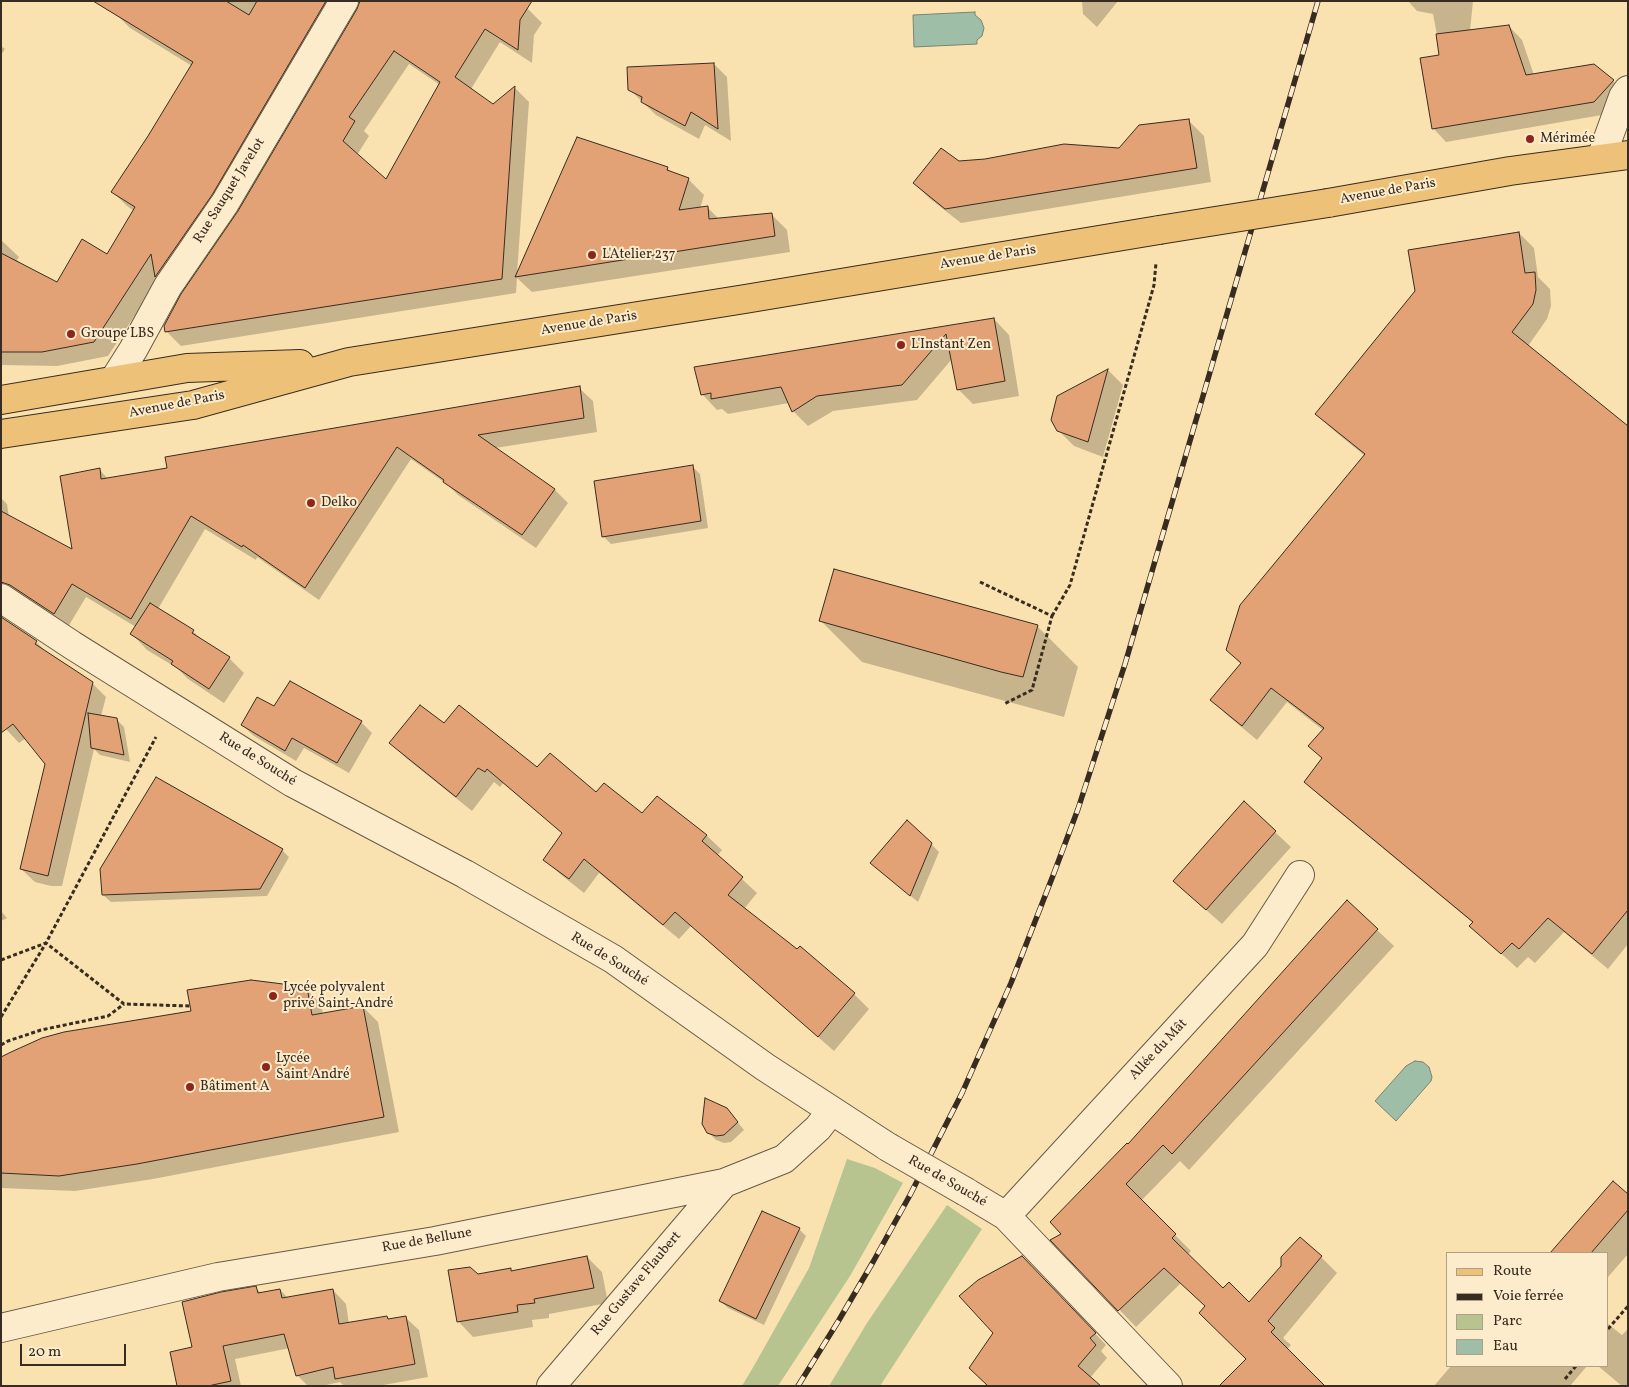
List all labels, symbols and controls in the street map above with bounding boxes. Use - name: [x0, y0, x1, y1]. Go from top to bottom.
- place label: Mérimée: [1540, 131, 1595, 147]
- marker: Mérimée: [1524, 133, 1536, 145]
- street label: Rue Sauquet Javelot: [191, 135, 269, 247]
- street label: Avenue de Paris: [1339, 175, 1437, 209]
- street label: Avenue de Paris: [939, 242, 1037, 274]
- place label: L'Atelier 237: [602, 247, 676, 263]
- marker: L'Atelier 237: [586, 249, 598, 261]
- street label: Avenue de Paris: [540, 308, 638, 340]
- place label: Groupe LBS: [81, 326, 154, 342]
- marker: Groupe LBS: [65, 328, 77, 340]
- place label: L'Instant Zen: [911, 337, 991, 353]
- marker: L'Instant Zen: [895, 339, 907, 351]
- street label: Avenue de Paris: [128, 387, 226, 423]
- place label: Delko: [321, 495, 357, 511]
- marker: Delko: [305, 497, 317, 509]
- street label: Rue de Souché: [215, 730, 299, 790]
- street label: Rue de Souché: [567, 930, 651, 990]
- place label: Lycée polyvalent privé Saint-André: [283, 980, 393, 1012]
- marker: Lycée polyvalent privé Saint-André: [267, 990, 279, 1002]
- street label: Allée du Mât: [1126, 1016, 1192, 1084]
- place label: Lycée Saint André: [276, 1051, 350, 1084]
- marker: Lycée Saint André: [260, 1061, 272, 1073]
- place label: Bâtiment A: [200, 1079, 270, 1095]
- marker: Bâtiment A: [184, 1081, 196, 1093]
- street label: Rue de Souché: [905, 1153, 989, 1211]
- street label: Rue de Bellune: [381, 1225, 473, 1257]
- street label: Rue Gustave Flaubert: [588, 1228, 686, 1340]
- legend: [1446, 1252, 1609, 1367]
- text: Route: [1493, 1261, 1532, 1282]
- text: Voie ferrée: [1493, 1286, 1564, 1307]
- text: Parc: [1493, 1311, 1522, 1332]
- scale bar: [22, 1334, 129, 1366]
- text: Eau: [1493, 1336, 1518, 1357]
- text: 20 m: [28, 1342, 61, 1363]

